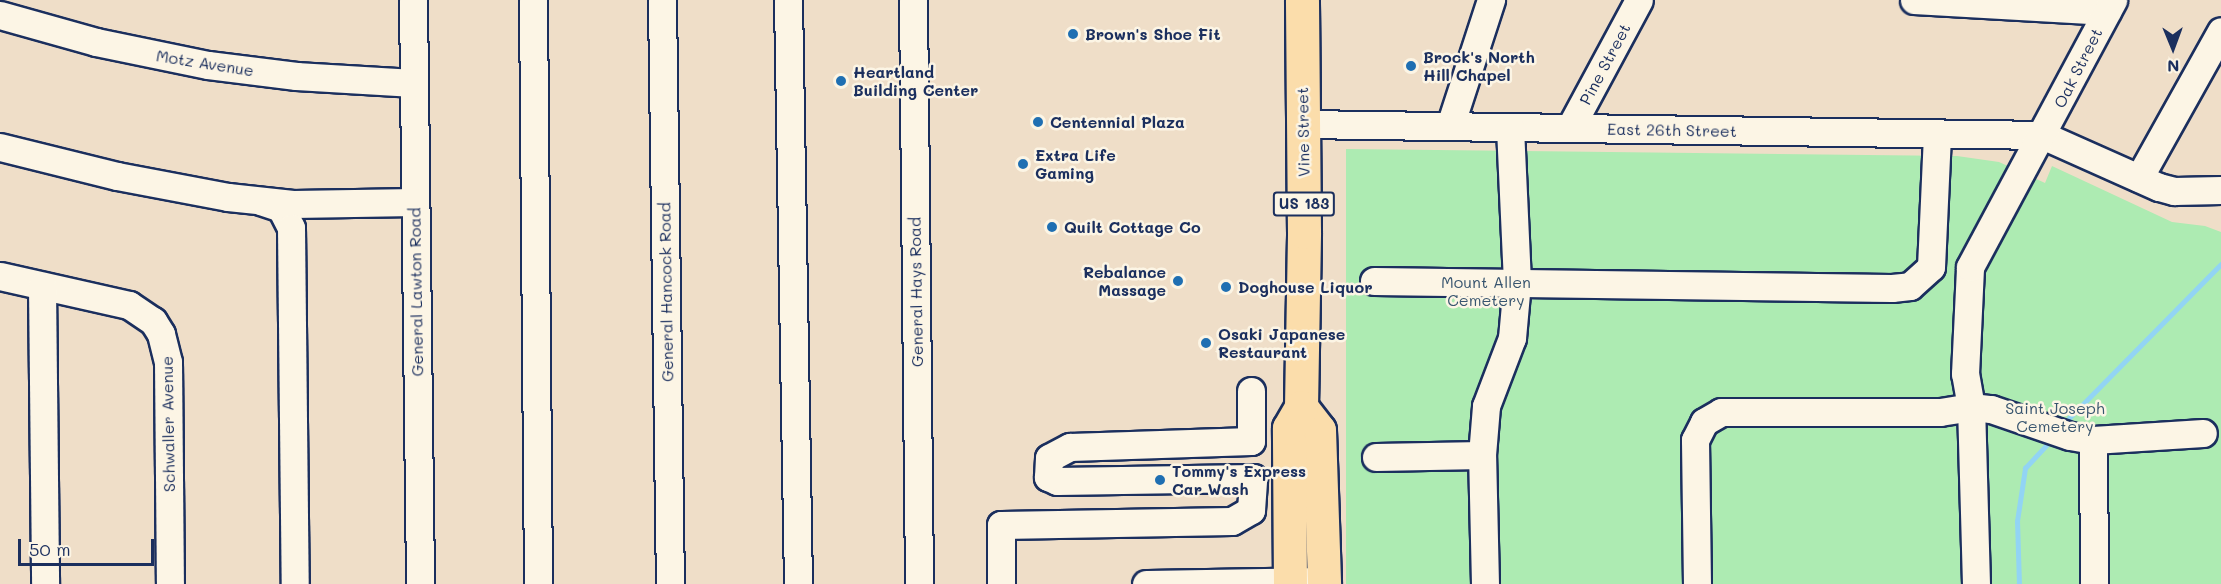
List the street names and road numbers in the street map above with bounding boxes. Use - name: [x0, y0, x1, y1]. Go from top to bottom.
- street label: Pine Street: [1576, 20, 1634, 108]
- street label: Oak Street: [2050, 25, 2106, 111]
- street label: Motz Avenue: [155, 46, 255, 80]
- street label: Vine Street: [1293, 87, 1313, 177]
- street label: East 26th Street: [1607, 119, 1737, 141]
- road number: US 183: [1272, 192, 1336, 216]
- street label: General Hancock Road: [655, 202, 677, 382]
- street label: General Lawton Road: [405, 207, 427, 377]
- street label: General Hays Road: [905, 217, 927, 367]
- street label: Schwaller Avenue: [157, 356, 179, 492]

